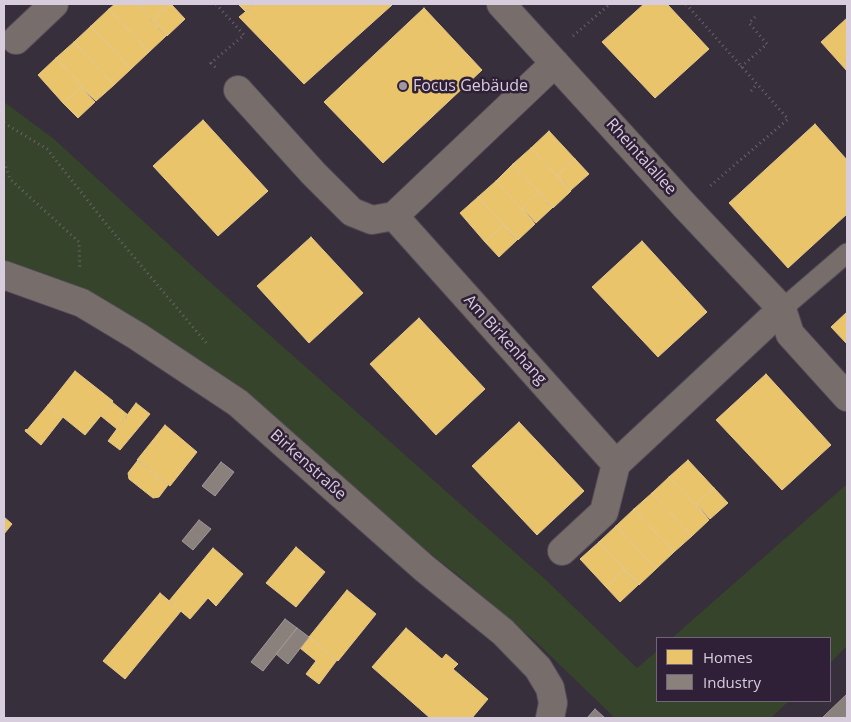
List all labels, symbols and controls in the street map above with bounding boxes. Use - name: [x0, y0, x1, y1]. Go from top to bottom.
- place label: Focus Gebäude: [413, 76, 528, 96]
- marker: Focus Gebäude: [397, 80, 409, 92]
- street label: Rheintalallee: [602, 115, 680, 199]
- street label: Am Birkenhang: [460, 291, 550, 389]
- street label: Birkenstraße: [266, 426, 350, 504]
- legend: [656, 637, 831, 702]
- text: Homes: [703, 647, 753, 667]
- text: Industry: [703, 672, 761, 692]

